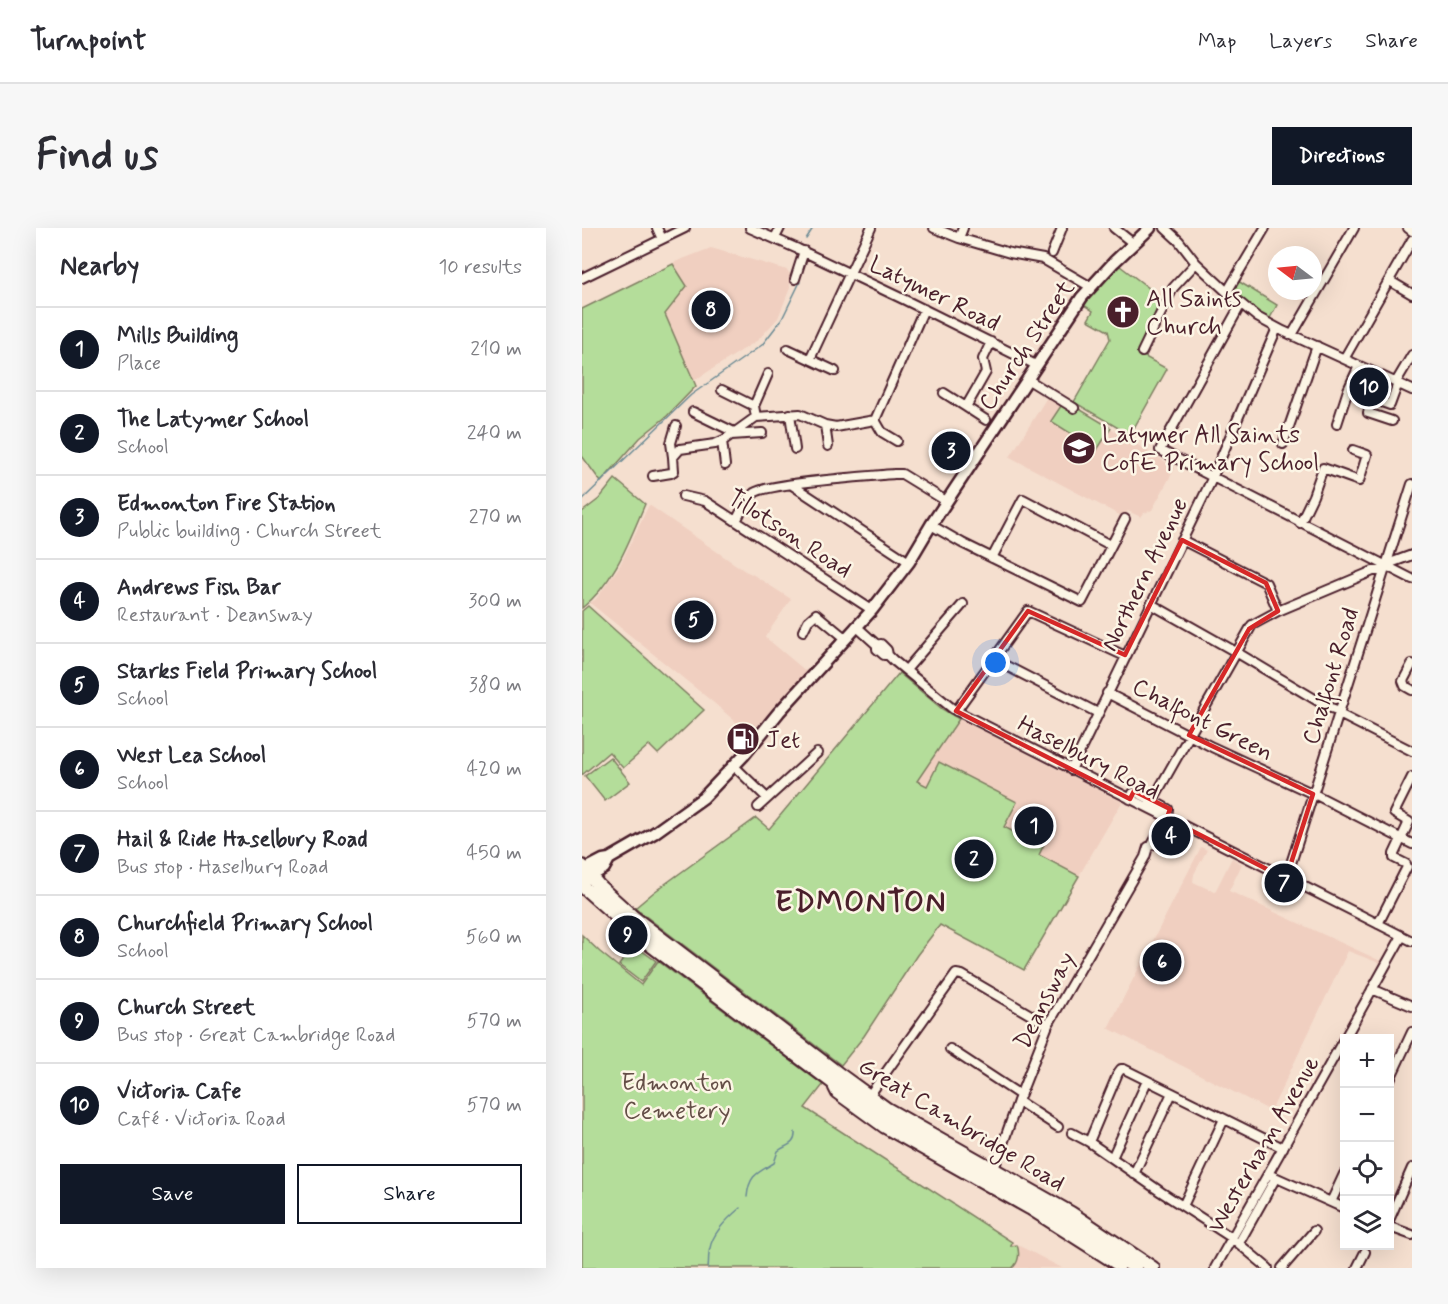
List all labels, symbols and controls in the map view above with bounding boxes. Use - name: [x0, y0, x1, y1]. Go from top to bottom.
- text: Turnpoint: [30, 23, 146, 60]
- text: Map: [1198, 27, 1236, 55]
- text: Layers: [1269, 27, 1332, 55]
- text: Share: [1365, 27, 1418, 55]
- button: Directions: [1272, 127, 1412, 185]
- text: Find us: [36, 129, 158, 184]
- north arrow: [1268, 246, 1322, 300]
- street label: Latymer Road: [864, 249, 1005, 339]
- text: Nearby: [60, 250, 139, 284]
- text: 10 results: [438, 254, 522, 281]
- street label: Church Street: [972, 275, 1082, 417]
- place label: All Saints Church: [1146, 284, 1241, 343]
- pin: 8: [692, 288, 730, 332]
- church icon: All Saints Church: [1105, 294, 1141, 330]
- text: Mills Building: [117, 322, 238, 350]
- text: 1: [75, 336, 84, 363]
- text: 210 m: [470, 336, 522, 363]
- text: Place: [117, 350, 161, 377]
- pin: 10: [1350, 364, 1388, 410]
- text: The Latymer School: [117, 406, 309, 434]
- text: 2: [75, 420, 84, 447]
- text: 240 m: [467, 420, 522, 447]
- place label: Latymer All Saints CofE Primary School: [1102, 420, 1319, 479]
- pin: 3: [932, 428, 970, 474]
- school or university icon: Latymer All Saints CofE Primary School: [1061, 430, 1097, 466]
- text: School: [117, 434, 169, 461]
- street label: Tillotson Road: [721, 483, 857, 586]
- text: Edmonton Fire Station: [117, 490, 336, 518]
- street label: Northern Avenue: [1095, 493, 1196, 657]
- text: 3: [75, 504, 84, 531]
- text: 270 m: [469, 504, 522, 531]
- text: Public building · Church Street: [117, 518, 382, 545]
- text: Andrews Fish Bar: [117, 574, 281, 602]
- text: 4: [74, 588, 85, 615]
- text: 300 m: [468, 588, 522, 615]
- pin: 5: [674, 598, 714, 642]
- text: Restaurant · Deansway: [117, 602, 313, 629]
- street label: Chalfont Road: [1296, 604, 1369, 749]
- your location: [981, 648, 1010, 677]
- text: Starks Field Primary School: [117, 658, 377, 686]
- text: 5: [74, 672, 86, 699]
- text: 380 m: [469, 672, 522, 699]
- street label: Chalfont Green: [1126, 672, 1278, 771]
- text: School: [117, 686, 169, 713]
- street label: Haselbury Road: [1012, 709, 1165, 807]
- fuel station icon: Jet: [725, 721, 761, 757]
- place label: Jet: [766, 725, 800, 756]
- text: West Lea School: [117, 742, 266, 770]
- text: 6: [74, 756, 85, 783]
- text: 420 m: [466, 756, 522, 783]
- text: School: [117, 770, 169, 797]
- pin: 1: [1014, 804, 1054, 848]
- pin: 4: [1152, 814, 1190, 858]
- text: Hail & Ride Haselbury Road: [117, 826, 368, 854]
- pin: 2: [954, 836, 994, 882]
- text: 7: [73, 840, 86, 867]
- text: 450 m: [466, 840, 522, 867]
- text: Bus stop · Haselbury Road: [117, 854, 328, 881]
- pin: 7: [1264, 860, 1304, 906]
- district label: EDMONTON: [775, 883, 947, 922]
- text: Churchfield Primary School: [117, 910, 373, 938]
- pin: 9: [608, 912, 648, 958]
- text: 8: [74, 924, 85, 951]
- text: 560 m: [466, 924, 522, 951]
- text: School: [117, 938, 169, 965]
- pin: 6: [1142, 940, 1182, 984]
- street label: Deansway: [1008, 947, 1083, 1054]
- text: Church Street: [117, 994, 256, 1022]
- text: 9: [75, 1008, 84, 1035]
- text: 570 m: [467, 1008, 522, 1035]
- text: Bus stop · Great Cambridge Road: [117, 1022, 395, 1049]
- map controls: [1340, 1034, 1394, 1250]
- button: +: [1340, 1034, 1394, 1088]
- street label: Great Cambridge Road: [851, 1051, 1070, 1201]
- street label: Westerham Avenue: [1201, 1051, 1327, 1239]
- park label: Edmonton Cemetery: [621, 1068, 733, 1127]
- text: Victoria Cafe: [117, 1078, 241, 1106]
- button: −: [1340, 1088, 1394, 1142]
- text: 10: [69, 1092, 90, 1119]
- text: 570 m: [467, 1092, 522, 1119]
- text: Café · Victoria Road: [117, 1106, 285, 1133]
- button: locate: [1340, 1142, 1394, 1196]
- button: Save: [60, 1164, 285, 1224]
- button: Share: [297, 1164, 522, 1224]
- button: layers: [1340, 1196, 1394, 1250]

